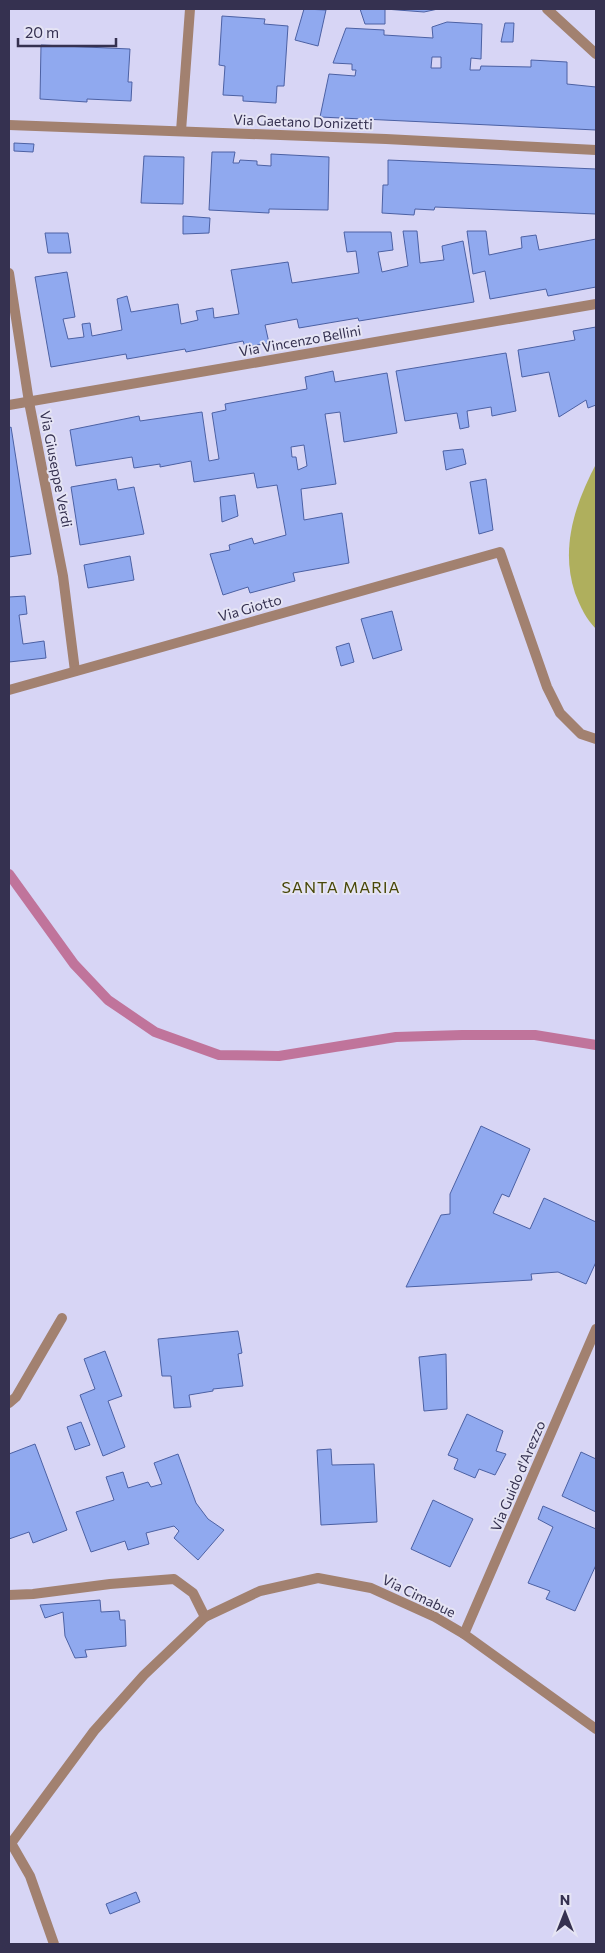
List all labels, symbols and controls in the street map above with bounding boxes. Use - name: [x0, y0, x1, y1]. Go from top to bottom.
- scale bar: [18, 15, 115, 47]
- text: 20 m: [25, 23, 59, 41]
- street label: Via Gaetano Donizetti: [233, 111, 373, 132]
- street label: Via Vincenzo Bellini: [238, 321, 362, 360]
- street label: Via Giuseppe Verdi: [37, 409, 76, 529]
- street label: Via Giotto: [216, 590, 283, 625]
- district label: SANTA MARIA: [281, 877, 401, 896]
- street label: Via Guido d'Arezzo: [487, 1418, 549, 1534]
- street label: Via Cimabue: [380, 1571, 459, 1621]
- north arrow: [540, 1888, 590, 1938]
- text: N: [560, 1891, 570, 1908]

